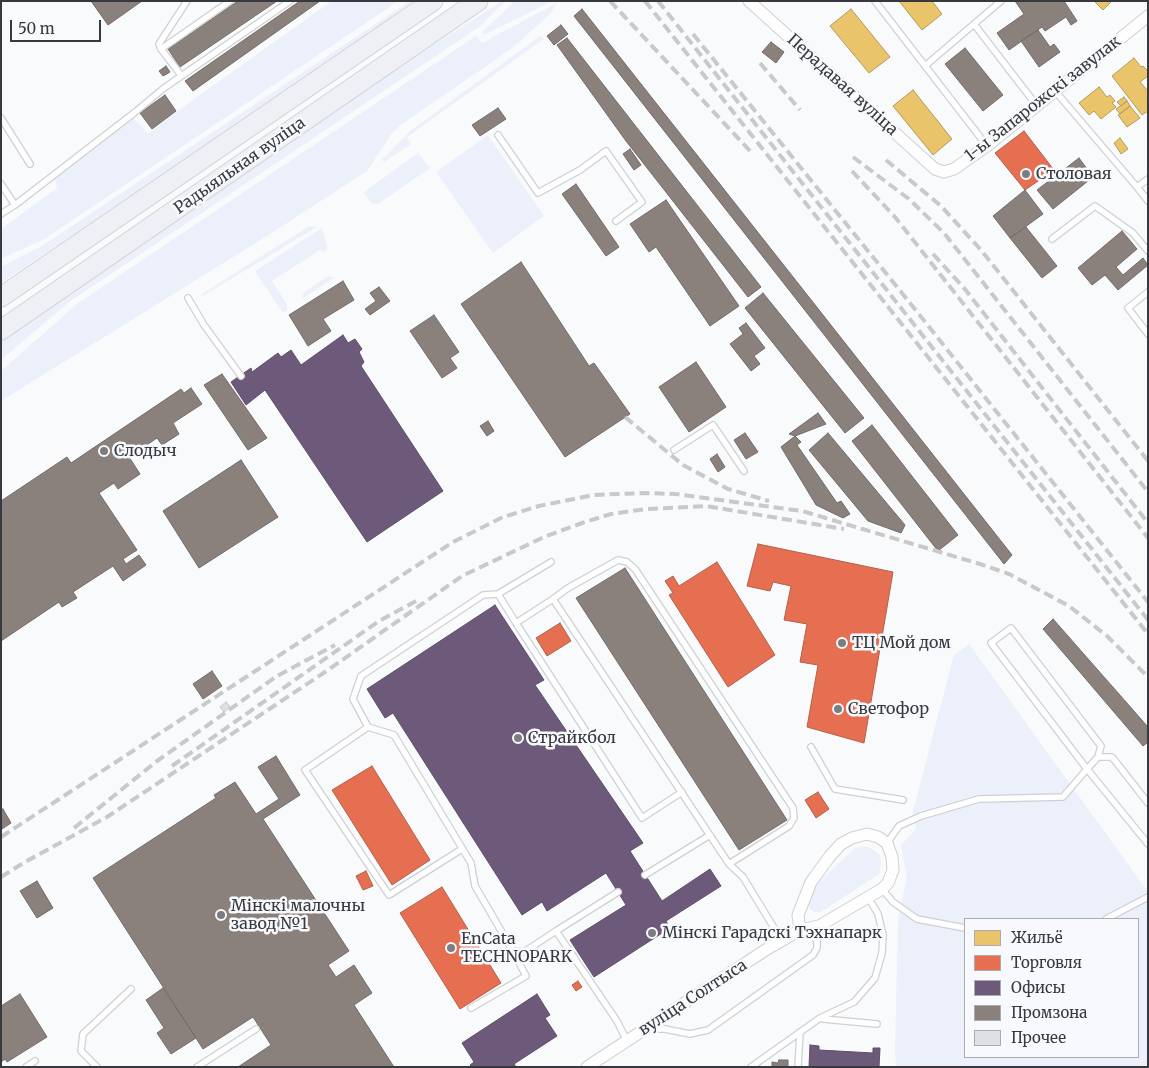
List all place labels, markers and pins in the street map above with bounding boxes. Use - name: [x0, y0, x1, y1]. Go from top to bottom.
- place label: Столовая: [1036, 164, 1112, 184]
- marker: Столовая: [1020, 168, 1032, 180]
- place label: Слодыч: [114, 441, 177, 461]
- marker: Слодыч: [98, 445, 110, 457]
- place label: ТЦ Мой дом: [852, 633, 951, 653]
- marker: ТЦ Мой дом: [836, 637, 848, 649]
- place label: Светофор: [848, 699, 929, 719]
- marker: Светофор: [832, 703, 844, 715]
- place label: Страйкбол: [528, 728, 616, 748]
- marker: Страйкбол: [512, 732, 524, 744]
- place label: Мінскі малочны завод №1: [231, 896, 365, 934]
- marker: Мінскі малочны завод №1: [215, 909, 227, 921]
- place label: Мінскі Гарадскі Тэхнапарк: [662, 923, 882, 943]
- marker: Мінскі Гарадскі Тэхнапарк: [646, 927, 658, 939]
- place label: EnCata TECHNOPARK: [461, 929, 572, 967]
- marker: EnCata TECHNOPARK: [445, 942, 457, 954]

